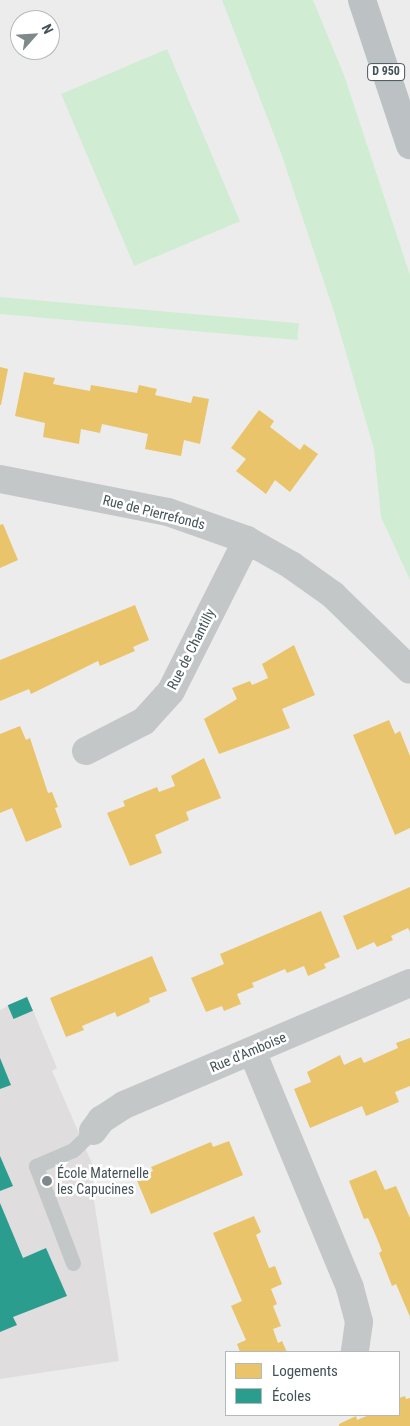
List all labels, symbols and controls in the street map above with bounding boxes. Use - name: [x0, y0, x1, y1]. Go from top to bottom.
- north arrow: [10, 10, 60, 60]
- text: N: [39, 21, 57, 36]
- road number: D 950: [366, 62, 406, 82]
- street label: Rue de Pierrefonds: [101, 491, 207, 533]
- street label: Rue de Chantilly: [163, 606, 219, 692]
- street label: Rue d'Amboise: [207, 1028, 289, 1076]
- place label: École Maternelle les Capucines: [57, 1165, 149, 1198]
- marker: École Maternelle les Capucines: [41, 1175, 53, 1187]
- legend: [225, 1351, 400, 1416]
- text: Logements: [272, 1362, 338, 1380]
- text: Écoles: [272, 1387, 311, 1405]

